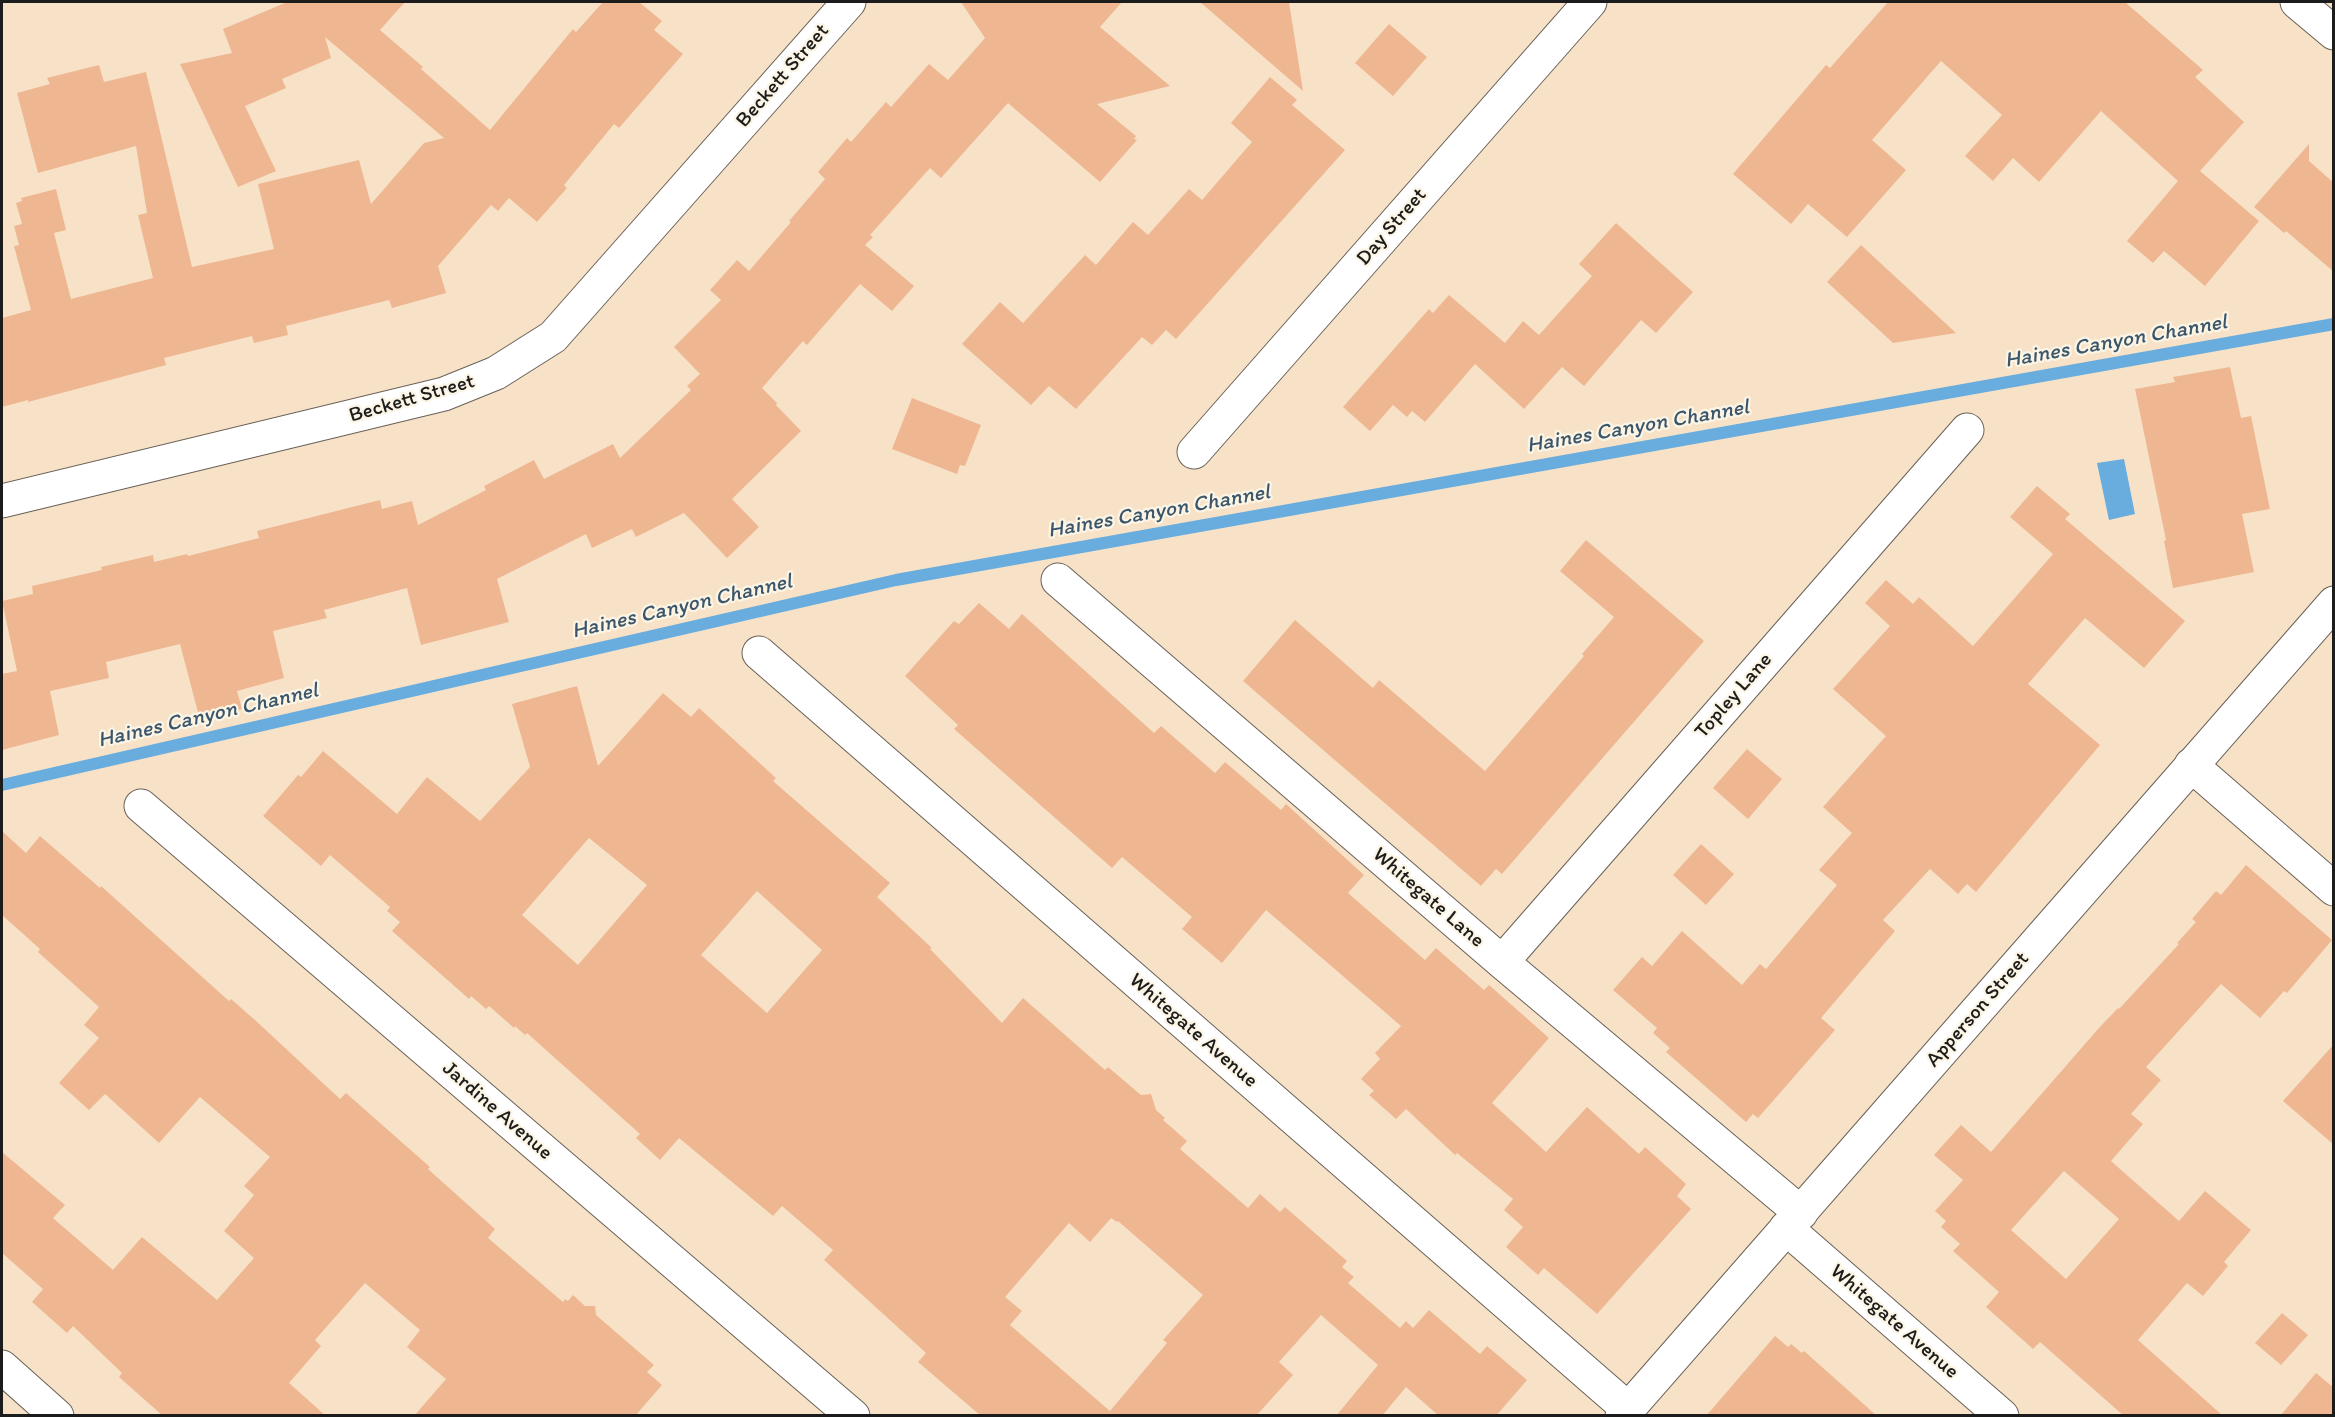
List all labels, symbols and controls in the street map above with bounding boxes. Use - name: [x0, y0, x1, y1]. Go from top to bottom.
- street label: Beckett Street: [731, 19, 835, 133]
- street label: Day Street: [1351, 183, 1433, 271]
- water label: Haines Canyon Channel: [2003, 309, 2229, 375]
- street label: Beckett Street: [346, 369, 478, 429]
- water label: Haines Canyon Channel: [1525, 394, 1751, 460]
- water label: Haines Canyon Channel: [1046, 479, 1272, 545]
- water label: Haines Canyon Channel: [569, 569, 795, 645]
- street label: Topley Lane: [1690, 648, 1778, 744]
- water label: Haines Canyon Channel: [95, 678, 321, 754]
- street label: Whitegate Lane: [1367, 843, 1489, 953]
- street label: Apperson Street: [1921, 947, 2035, 1073]
- street label: Whitegate Avenue: [1123, 968, 1263, 1094]
- street label: Jardine Avenue: [437, 1056, 557, 1166]
- street label: Whitegate Avenue: [1824, 1259, 1964, 1385]

